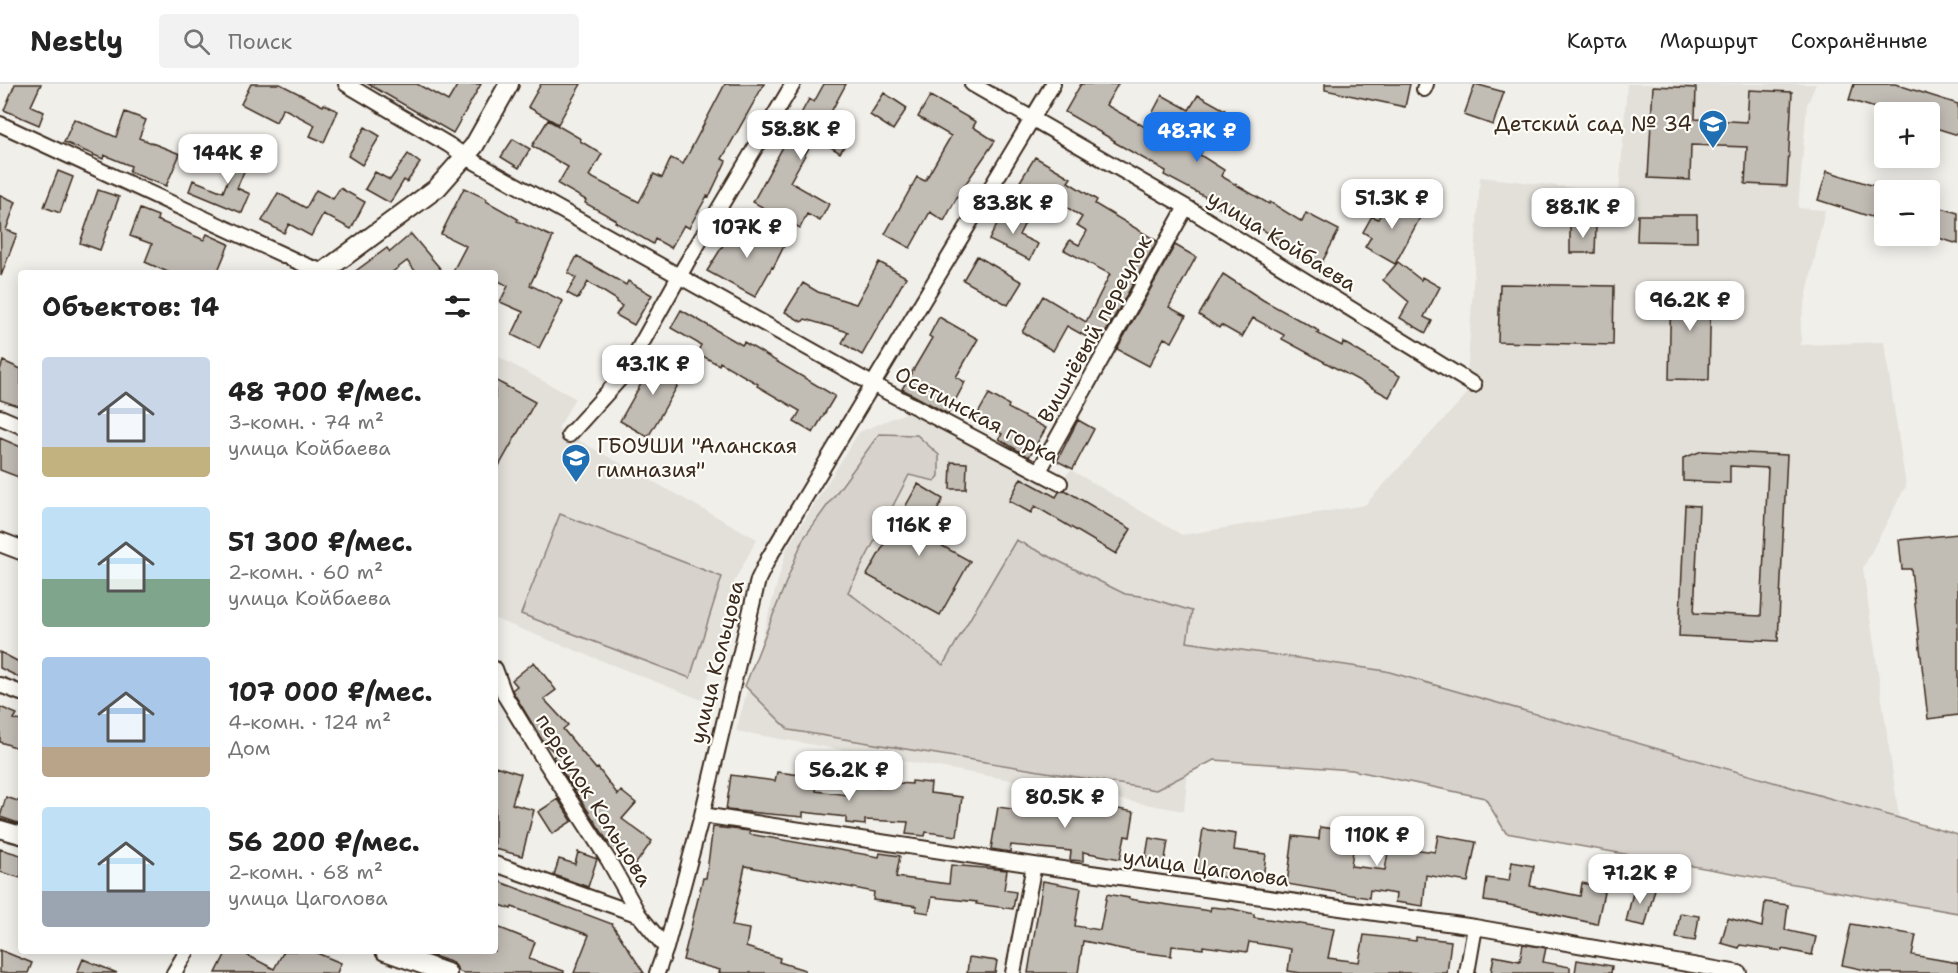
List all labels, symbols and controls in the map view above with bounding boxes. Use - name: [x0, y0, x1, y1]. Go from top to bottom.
- search box: [159, 14, 579, 68]
- text: Nestly: [30, 22, 123, 60]
- icon: search: [180, 25, 213, 58]
- text: Поиск: [228, 27, 292, 56]
- text: Карта: [1567, 27, 1627, 55]
- text: Маршрут: [1660, 27, 1758, 55]
- text: Сохранённые: [1791, 27, 1928, 55]
- map controls: [1874, 102, 1940, 246]
- button: +: [1874, 102, 1940, 168]
- school or university icon: Детский сад № 34: [1697, 108, 1729, 150]
- pin: 58.8K ₽: [746, 110, 856, 161]
- place label: Детский сад № 34: [1494, 110, 1692, 138]
- pin: 48.7K ₽: [1142, 112, 1252, 163]
- text: 58.8K ₽: [761, 116, 841, 142]
- text: 48.7K ₽: [1157, 118, 1237, 144]
- pin: 144K ₽: [179, 134, 277, 185]
- text: 144K ₽: [192, 140, 264, 166]
- pin: 51.3K ₽: [1337, 179, 1447, 230]
- button: −: [1874, 180, 1940, 246]
- pin: 83.8K ₽: [958, 184, 1068, 235]
- street label: улица Койбаева: [1202, 184, 1362, 298]
- text: 51.3K ₽: [1355, 185, 1429, 211]
- pin: 88.1K ₽: [1528, 188, 1638, 239]
- text: 83.8K ₽: [972, 190, 1054, 216]
- text: 88.1K ₽: [1546, 194, 1621, 220]
- pin: 107K ₽: [698, 208, 796, 259]
- text: 107K ₽: [712, 214, 782, 240]
- street label: Вишнёвый переулок: [1032, 230, 1158, 428]
- pin: 96.2K ₽: [1635, 281, 1745, 332]
- text: 96.2K ₽: [1649, 287, 1731, 313]
- text: Объектов: 14: [42, 289, 219, 324]
- icon: filters: [441, 290, 474, 323]
- pin: 43.1K ₽: [598, 345, 708, 396]
- text: 43.1K ₽: [616, 351, 690, 377]
- street label: Осетинская горка: [890, 360, 1064, 470]
- text: 48 700 ₽/мес.: [228, 374, 422, 409]
- icon: home: [90, 381, 162, 453]
- text: 3-комн. · 74 m²: [228, 409, 384, 435]
- place label: ГБОУШИ "Аланская гимназия": [597, 432, 797, 484]
- text: улица Койбаева: [228, 435, 391, 461]
- school or university icon: ГБОУШИ "Аланская гимназия": [560, 442, 592, 484]
- pin: 116K ₽: [870, 506, 968, 557]
- text: 116K ₽: [886, 512, 952, 538]
- text: 51 300 ₽/мес.: [228, 524, 413, 559]
- icon: home: [90, 531, 162, 603]
- text: 2-комн. · 60 m²: [228, 559, 383, 585]
- street label: улица Кольцова: [683, 577, 751, 747]
- text: улица Койбаева: [228, 585, 391, 611]
- text: 107 000 ₽/мес.: [228, 674, 433, 709]
- icon: home: [90, 681, 162, 753]
- street label: переулок Кольцова: [529, 708, 659, 892]
- text: 4-комн. · 124 m²: [228, 709, 391, 735]
- text: Дом: [228, 735, 270, 761]
- pin: 56.2K ₽: [794, 751, 904, 802]
- text: 56.2K ₽: [809, 757, 889, 783]
- pin: 80.5K ₽: [1010, 778, 1120, 829]
- text: 80.5K ₽: [1025, 784, 1105, 810]
- pin: 110K ₽: [1328, 816, 1426, 867]
- text: 110K ₽: [1344, 822, 1410, 848]
- text: 56 200 ₽/мес.: [228, 824, 420, 859]
- icon: home: [90, 831, 162, 903]
- street label: улица Цаголова: [1121, 842, 1291, 894]
- pin: 71.2K ₽: [1585, 854, 1695, 905]
- text: 2-комн. · 68 m²: [228, 859, 383, 885]
- text: 71.2K ₽: [1602, 860, 1678, 886]
- text: улица Цаголова: [228, 885, 388, 911]

